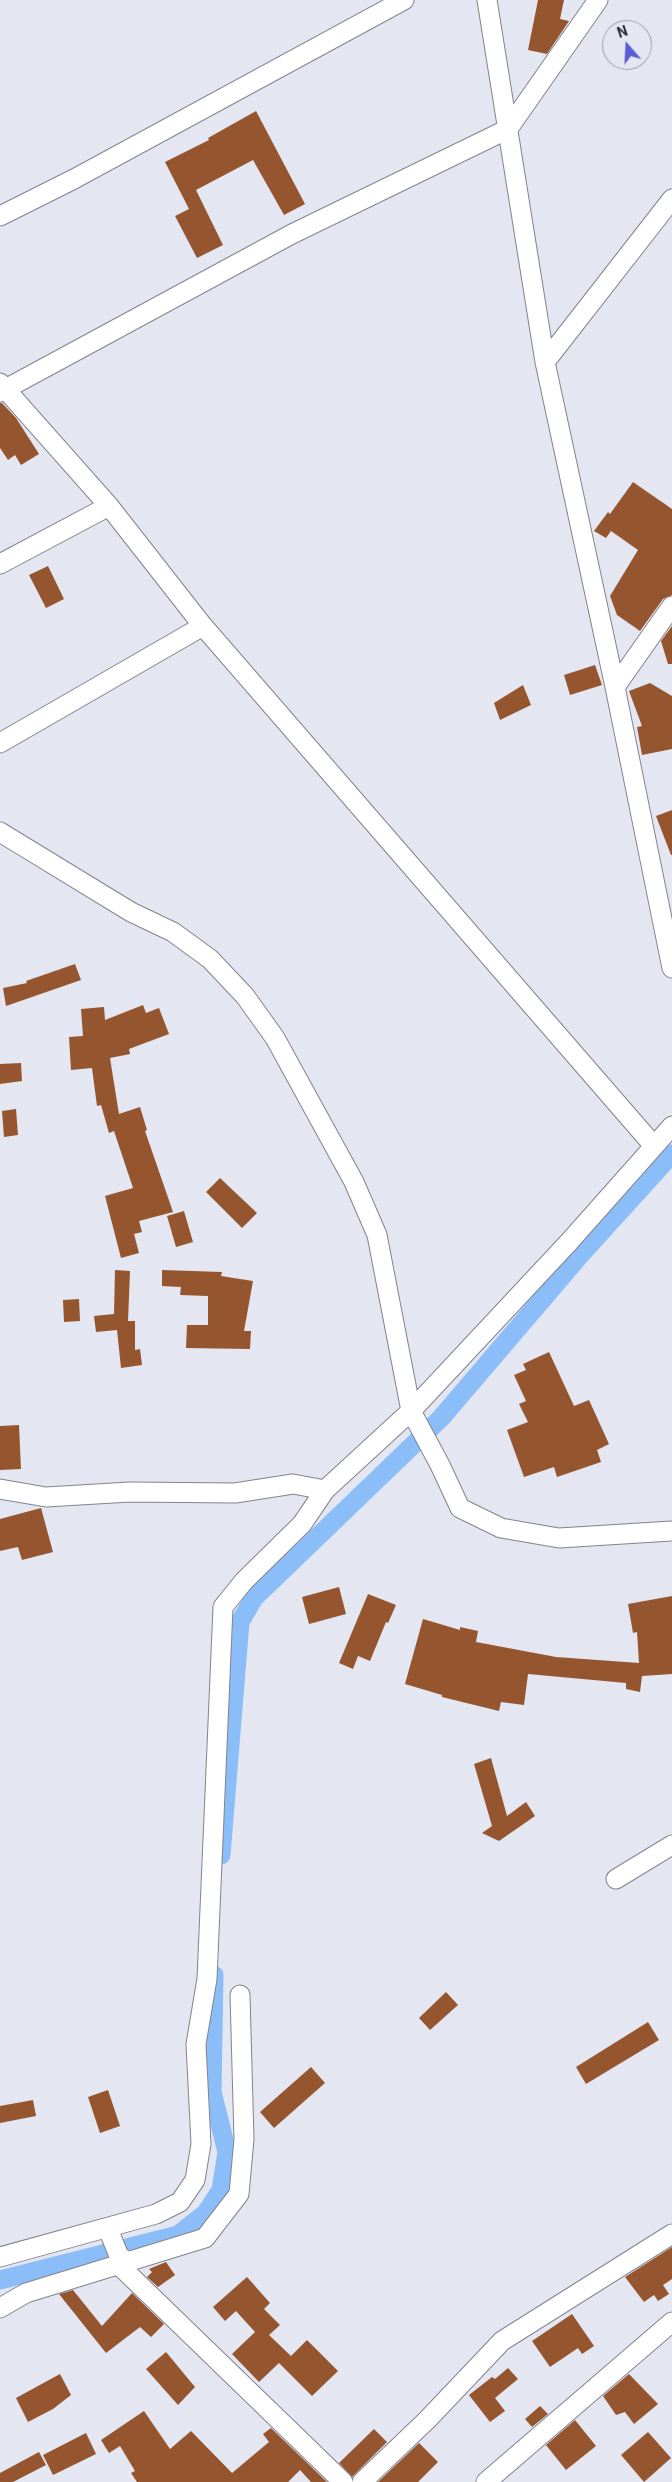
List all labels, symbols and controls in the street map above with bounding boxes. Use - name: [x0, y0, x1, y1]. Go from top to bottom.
- north arrow: [602, 20, 652, 70]
- text: N: [615, 23, 630, 41]

